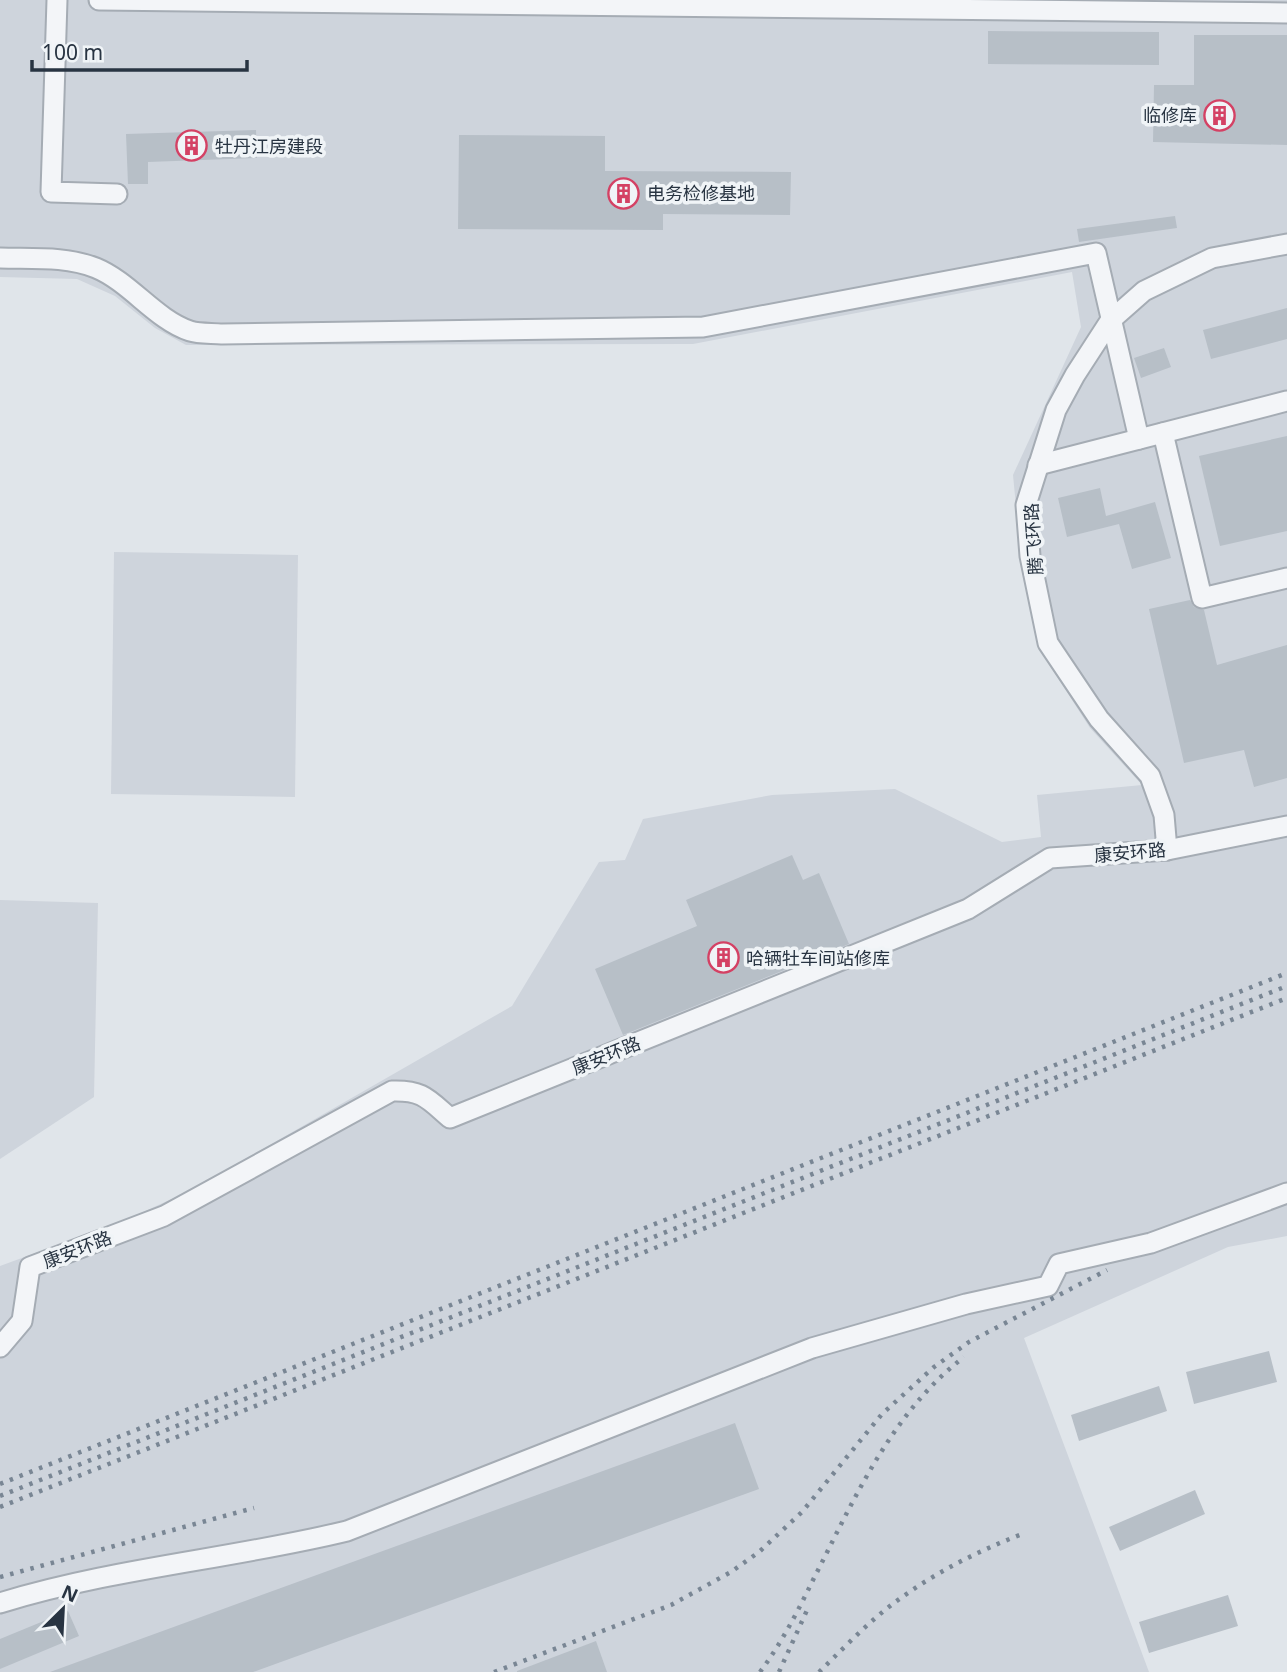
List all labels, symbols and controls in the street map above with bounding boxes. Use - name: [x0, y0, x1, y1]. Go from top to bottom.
- scale bar: [32, 28, 247, 72]
- text: 100 m: [42, 38, 103, 66]
- building icon: 临修库: [1203, 98, 1237, 132]
- place label: 临修库: [1143, 103, 1197, 127]
- building icon: 牡丹江房建段: [175, 129, 209, 163]
- place label: 牡丹江房建段: [215, 134, 323, 158]
- building icon: 电务检修基地: [607, 176, 641, 210]
- place label: 电务检修基地: [647, 181, 755, 205]
- street label: 腾飞环路: [1019, 502, 1047, 576]
- street label: 康安环路: [1093, 837, 1167, 867]
- building icon: 哈辆牡车间站修库: [706, 941, 740, 975]
- place label: 哈辆牡车间站修库: [746, 946, 890, 970]
- street label: 康安环路: [568, 1030, 644, 1080]
- street label: 康安环路: [39, 1225, 115, 1273]
- north arrow: [28, 1574, 98, 1644]
- text: N: [58, 1578, 82, 1608]

